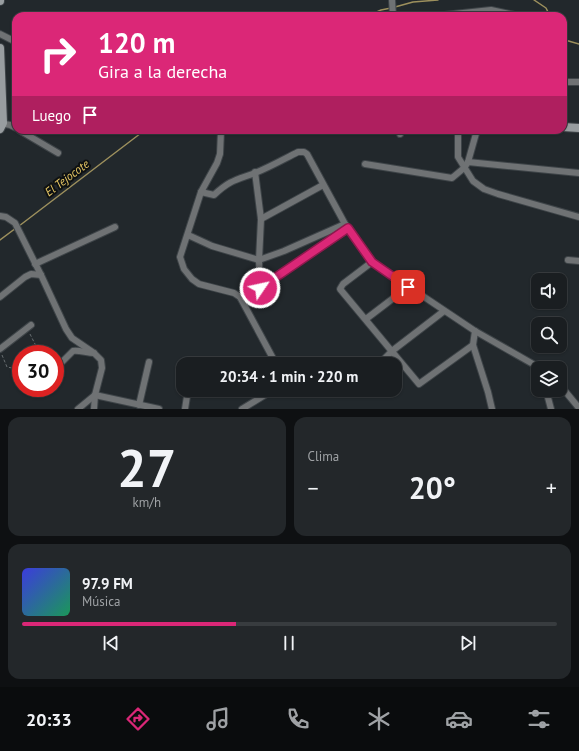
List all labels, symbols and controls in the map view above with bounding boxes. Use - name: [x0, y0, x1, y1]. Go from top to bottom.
- text: 120 m: [98, 24, 175, 61]
- icon: right: [32, 28, 84, 80]
- text: Gira a la derecha: [98, 60, 227, 83]
- icon: arrive: [79, 104, 101, 126]
- text: Luego: [32, 106, 71, 125]
- water label: El Tejocote: [42, 156, 92, 199]
- position arrow: [239, 267, 281, 309]
- pin: [391, 270, 425, 304]
- map controls: [531, 273, 567, 397]
- button: sound: [531, 273, 567, 309]
- icon: arrive: [397, 276, 419, 298]
- button: search: [531, 317, 567, 353]
- speed limit sign: 30: [12, 345, 64, 397]
- button: layers: [531, 361, 567, 397]
- text: 20:34 · 1 min · 220 m: [220, 367, 358, 386]
- text: 27: [117, 434, 176, 501]
- text: Clima: [308, 448, 339, 465]
- text: 20°: [409, 468, 456, 507]
- text: −: [308, 474, 319, 502]
- text: +: [546, 474, 557, 502]
- text: km/h: [133, 494, 161, 511]
- text: 97.9 FM: [82, 574, 133, 593]
- text: Música: [82, 593, 121, 610]
- icon: previous: [100, 632, 122, 654]
- icon: pause: [278, 632, 300, 654]
- icon: next: [457, 632, 479, 654]
- icon: directions: [124, 705, 152, 733]
- icon: music: [204, 705, 232, 733]
- icon: phone: [284, 705, 312, 733]
- icon: climate: [365, 705, 393, 733]
- icon: car: [445, 705, 473, 733]
- icon: filters: [525, 705, 553, 733]
- text: 20:33: [26, 708, 72, 731]

